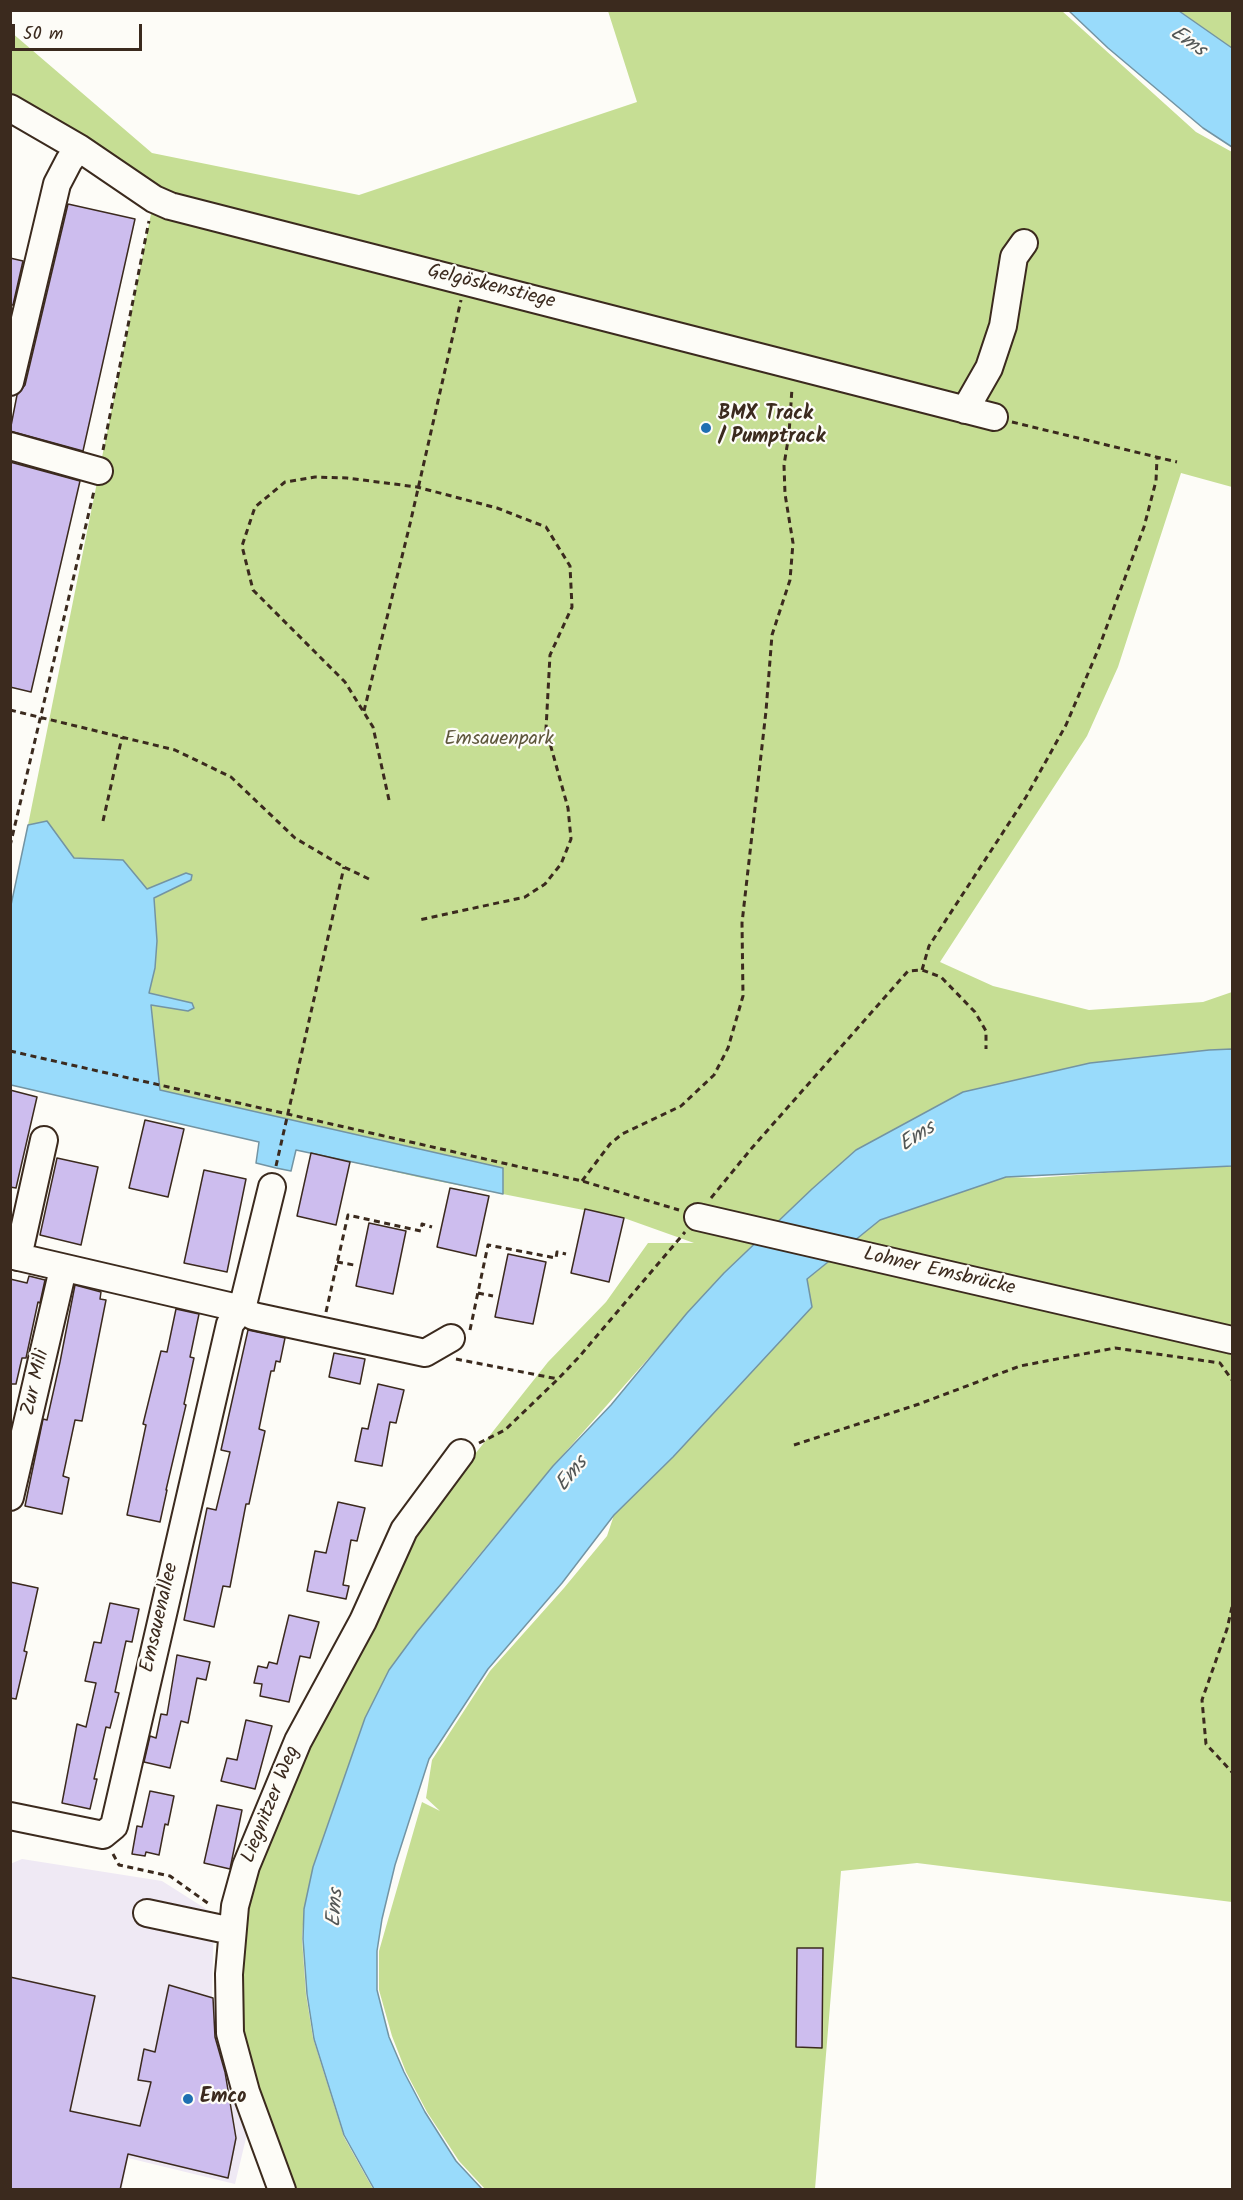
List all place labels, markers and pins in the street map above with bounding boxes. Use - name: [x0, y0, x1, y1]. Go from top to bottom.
- place label: BMX Track / Pumptrack: [718, 404, 825, 451]
- marker: BMX Track / Pumptrack: [699, 421, 713, 435]
- place label: Emco: [200, 2087, 246, 2111]
- marker: Emco: [181, 2092, 195, 2106]

